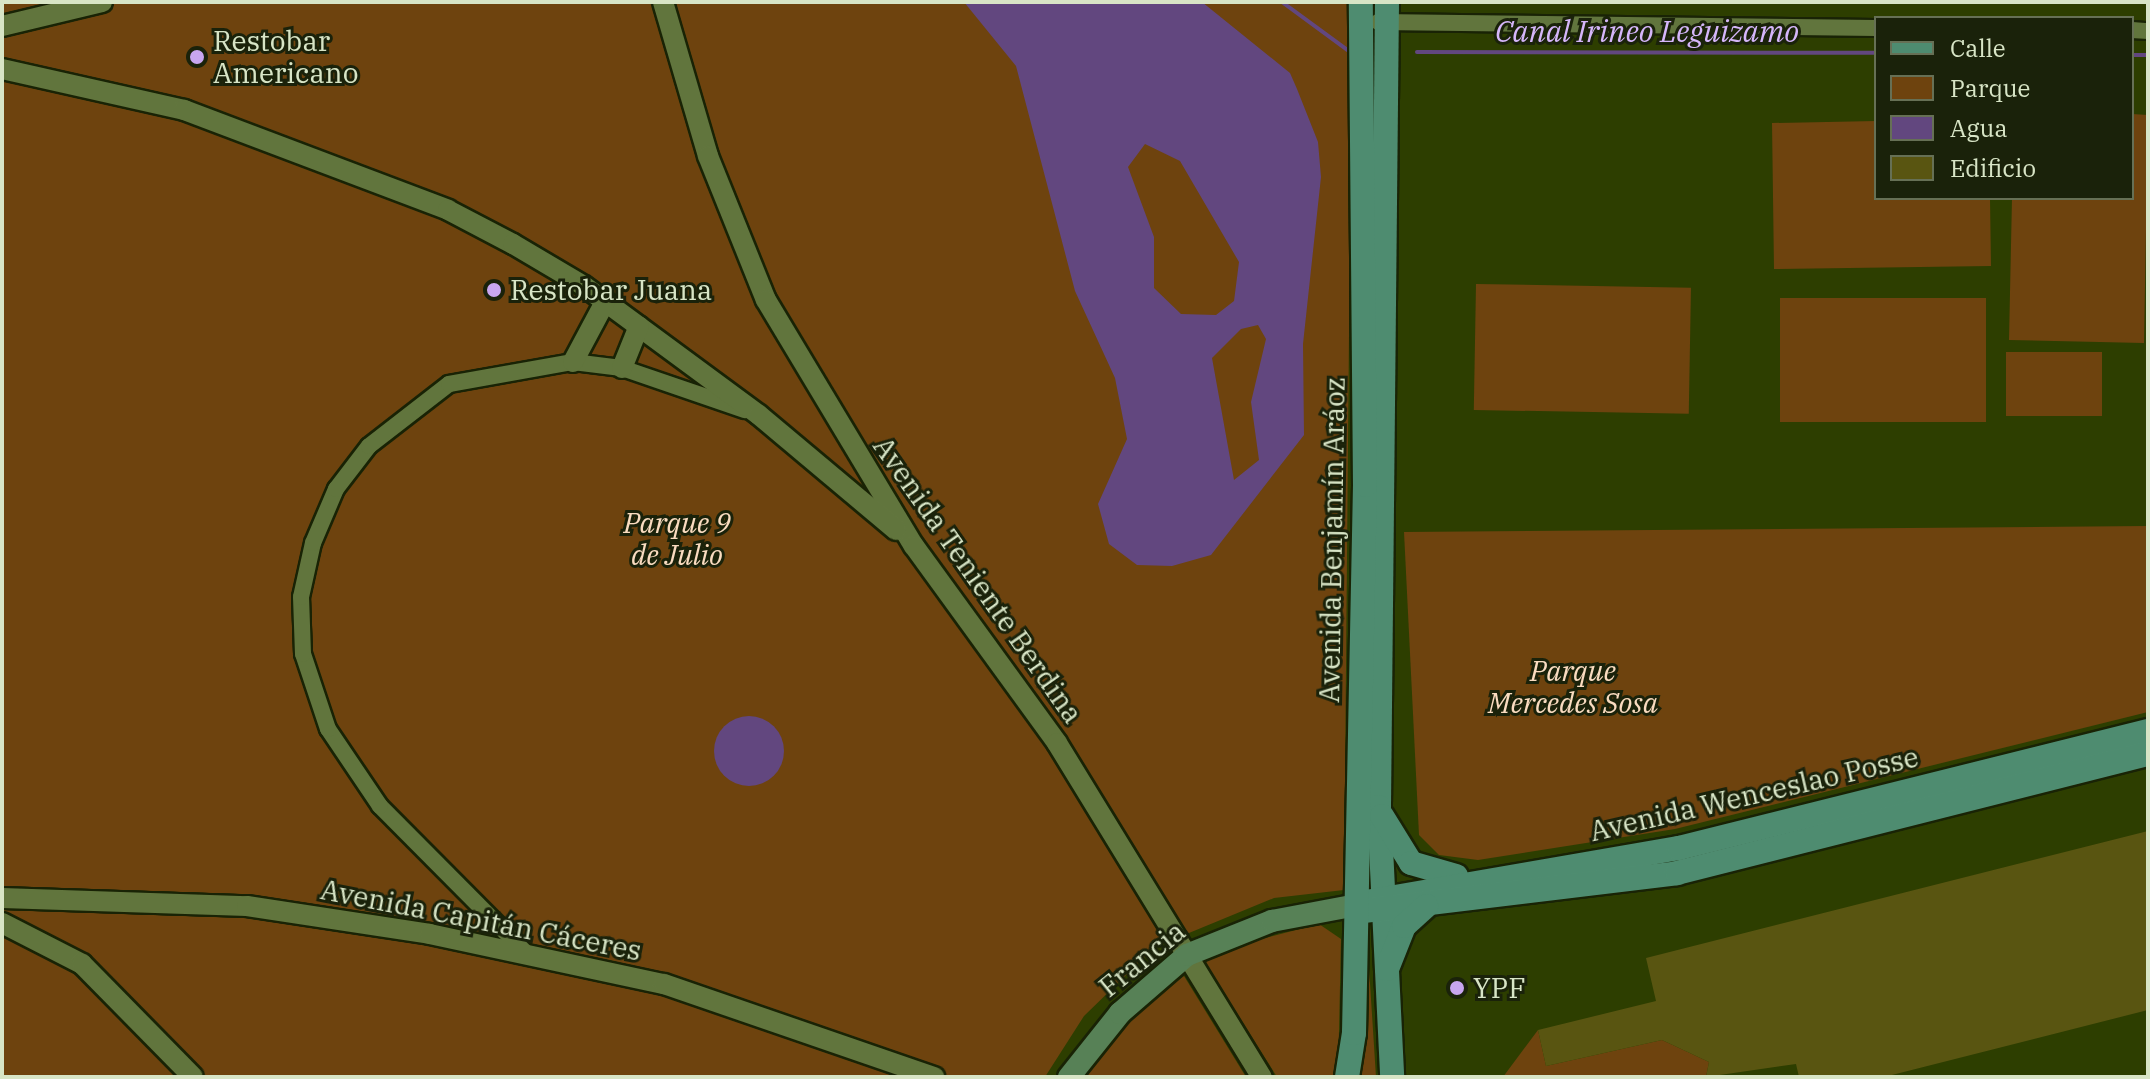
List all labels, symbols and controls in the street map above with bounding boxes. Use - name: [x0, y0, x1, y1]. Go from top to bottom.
- water label: Canal Irineo Leguizamo: [1495, 13, 1799, 49]
- legend: [1874, 16, 2134, 200]
- place label: Restobar Americano: [213, 24, 358, 90]
- text: Calle: [1950, 32, 2006, 64]
- marker: Restobar Americano: [188, 48, 206, 66]
- text: Parque: [1950, 72, 2030, 104]
- text: Agua: [1950, 112, 2007, 144]
- text: Edificio: [1950, 152, 2036, 184]
- place label: Restobar Juana: [510, 273, 712, 307]
- marker: Restobar Juana: [485, 281, 503, 299]
- street label: Avenida Benjamín Aráoz: [1312, 377, 1352, 703]
- street label: Avenida Teniente Berdina: [866, 430, 1090, 730]
- park label: Parque 9 de Julio: [623, 506, 731, 572]
- park label: Parque Mercedes Sosa: [1488, 654, 1658, 720]
- street label: Avenida Wenceslao Posse: [1586, 740, 1922, 848]
- street label: Avenida Capitán Cáceres: [318, 872, 644, 968]
- street label: Francia: [1092, 914, 1192, 1004]
- place label: YPF: [1473, 971, 1526, 1005]
- marker: YPF: [1448, 979, 1466, 997]

